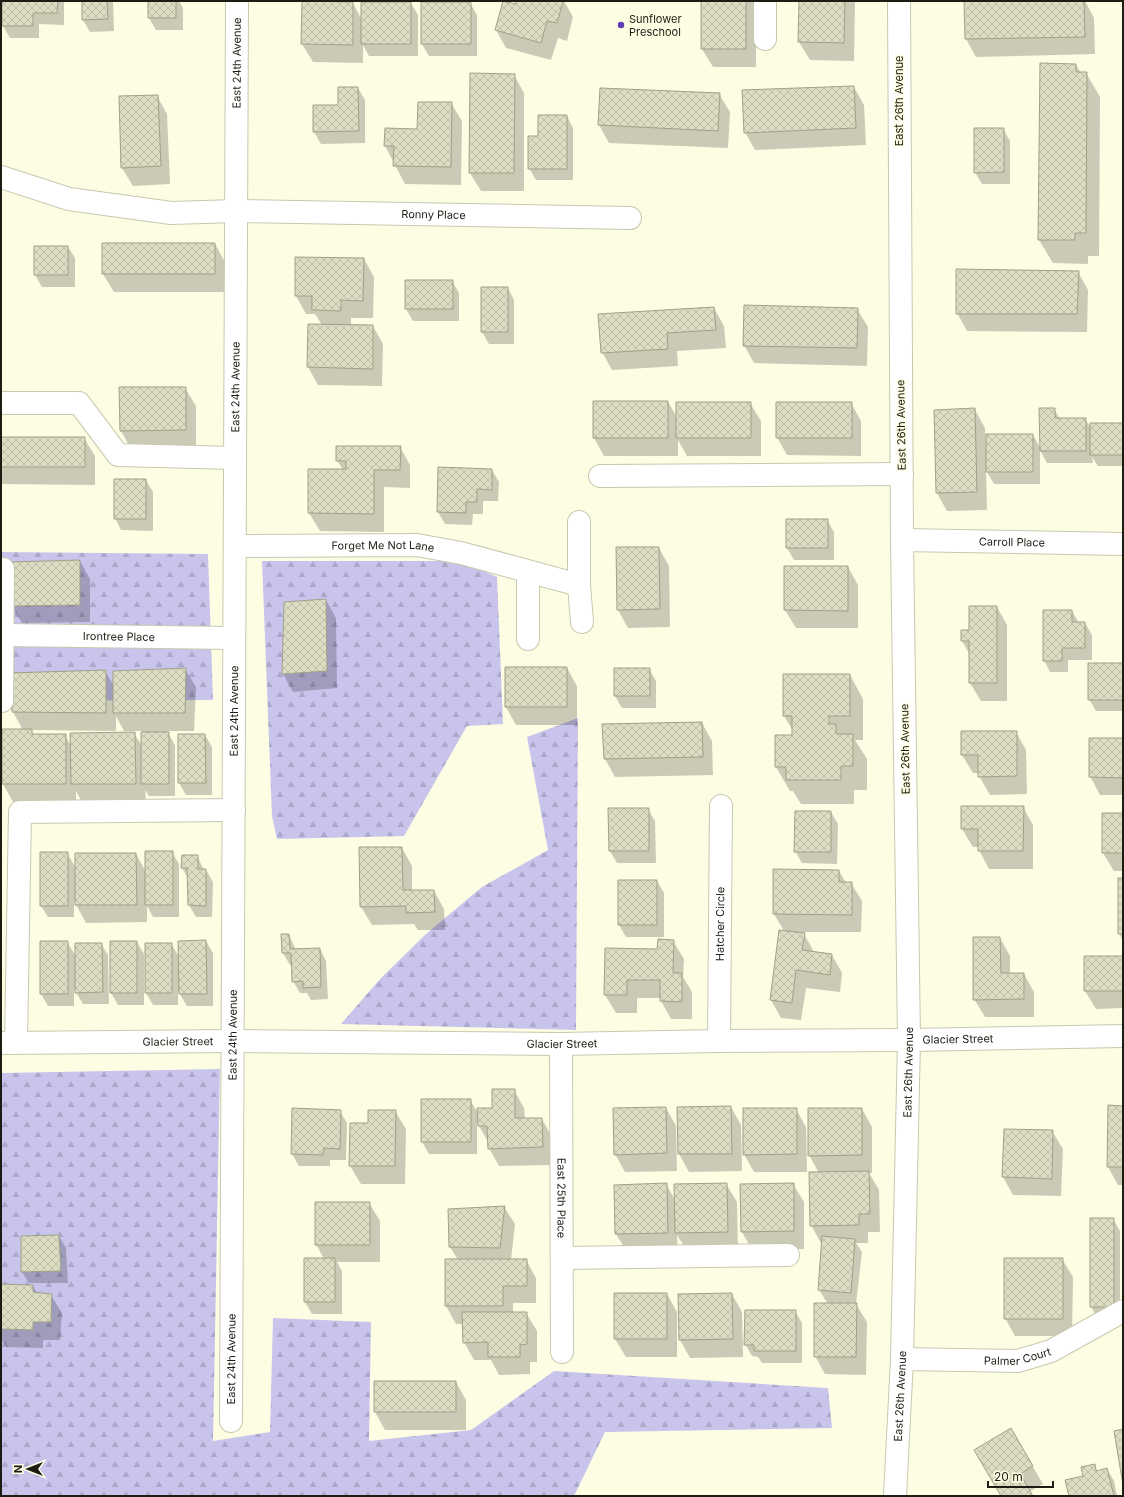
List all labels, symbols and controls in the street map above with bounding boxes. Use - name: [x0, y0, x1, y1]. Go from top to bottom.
- place label: Sunflower Preschool: [629, 12, 682, 39]
- street label: East 24th Avenue: [230, 18, 244, 108]
- marker: Sunflower Preschool: [616, 20, 626, 30]
- street label: East 26th Avenue: [892, 56, 906, 146]
- street label: Ronny Place: [401, 207, 466, 222]
- street label: East 24th Avenue: [228, 342, 243, 432]
- street label: East 26th Avenue: [893, 380, 909, 470]
- street label: Carroll Place: [979, 534, 1045, 550]
- street label: Forget Me Not Lane: [331, 538, 435, 555]
- street label: Irontree Place: [83, 629, 155, 644]
- street label: East 24th Avenue: [227, 666, 241, 756]
- street label: East 26th Avenue: [897, 704, 913, 794]
- street label: Hatcher Circle: [713, 887, 727, 961]
- street label: East 24th Avenue: [225, 990, 240, 1080]
- street label: East 26th Avenue: [900, 1027, 916, 1118]
- street label: Glacier Street: [922, 1031, 994, 1047]
- street label: Glacier Street: [143, 1034, 214, 1049]
- street label: Glacier Street: [527, 1036, 598, 1051]
- street label: East 25th Place: [554, 1158, 569, 1238]
- street label: East 24th Avenue: [224, 1314, 238, 1404]
- street label: Palmer Court: [984, 1344, 1053, 1368]
- street label: East 26th Avenue: [891, 1351, 909, 1442]
- north arrow: [8, 1449, 48, 1489]
- scale bar: [988, 1463, 1053, 1489]
- text: N: [11, 1465, 25, 1473]
- text: 20 m: [994, 1469, 1023, 1484]

